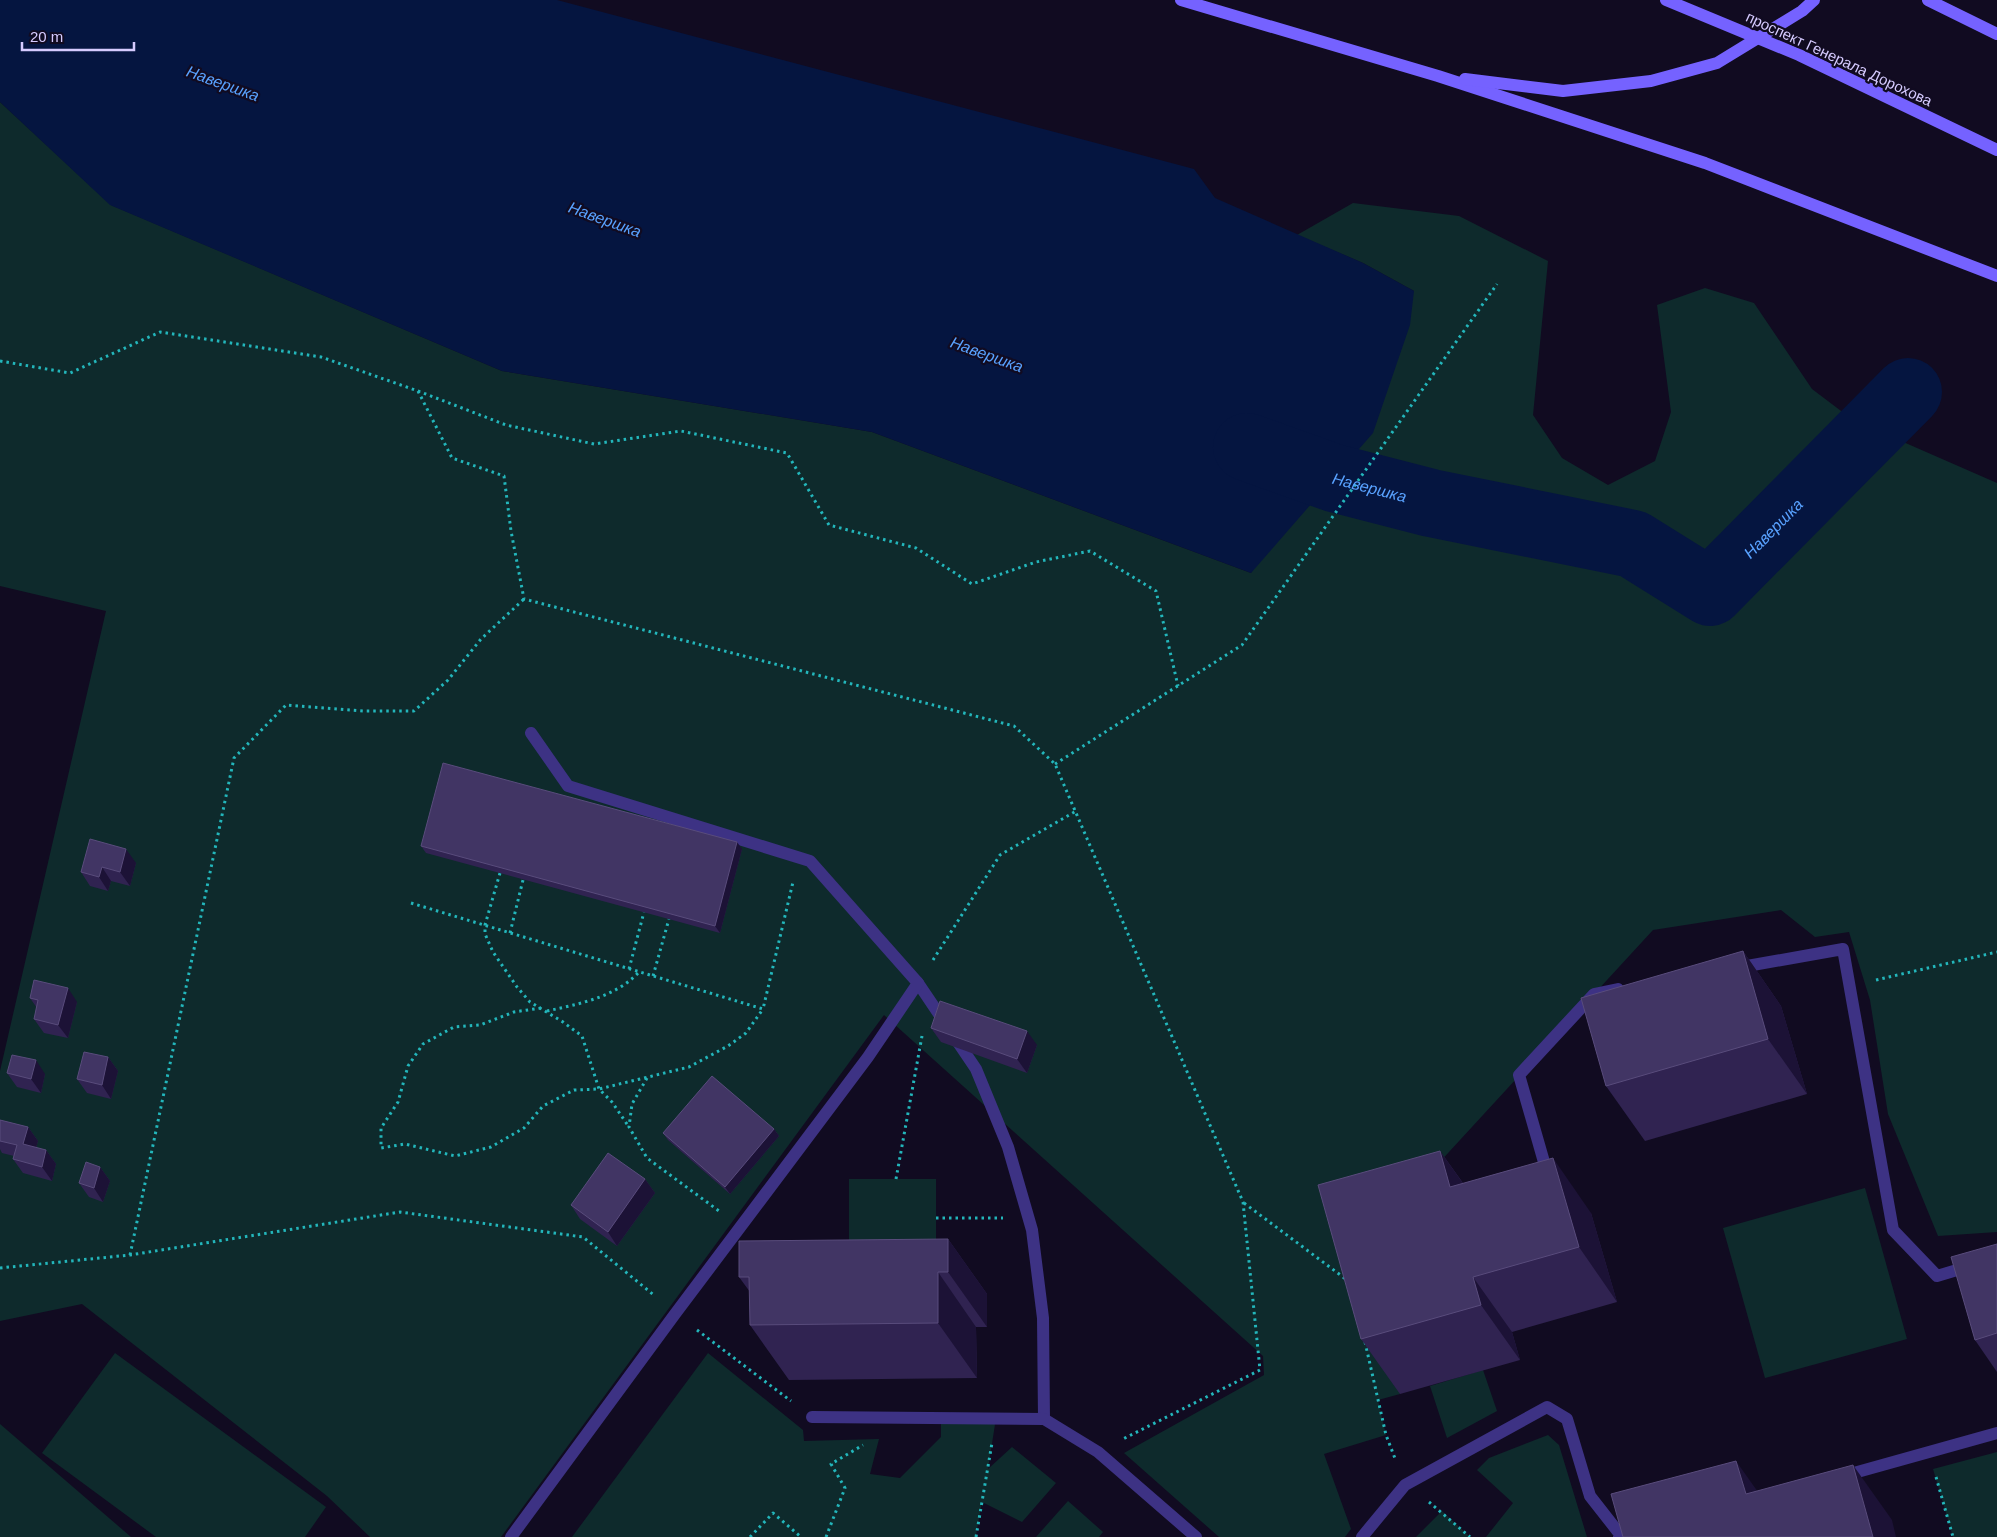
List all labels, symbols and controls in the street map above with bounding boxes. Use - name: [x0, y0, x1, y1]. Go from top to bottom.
- street label: проспект Генерала Дорохова: [1743, 8, 1936, 110]
- scale bar: [22, 20, 135, 52]
- text: 20 m: [30, 28, 63, 45]
- water label: Навершка: [184, 62, 262, 104]
- water label: Навершка: [566, 198, 644, 240]
- water label: Навершка: [948, 333, 1026, 375]
- water label: Навершка: [1330, 470, 1408, 505]
- water label: Навершка: [1741, 496, 1806, 562]

